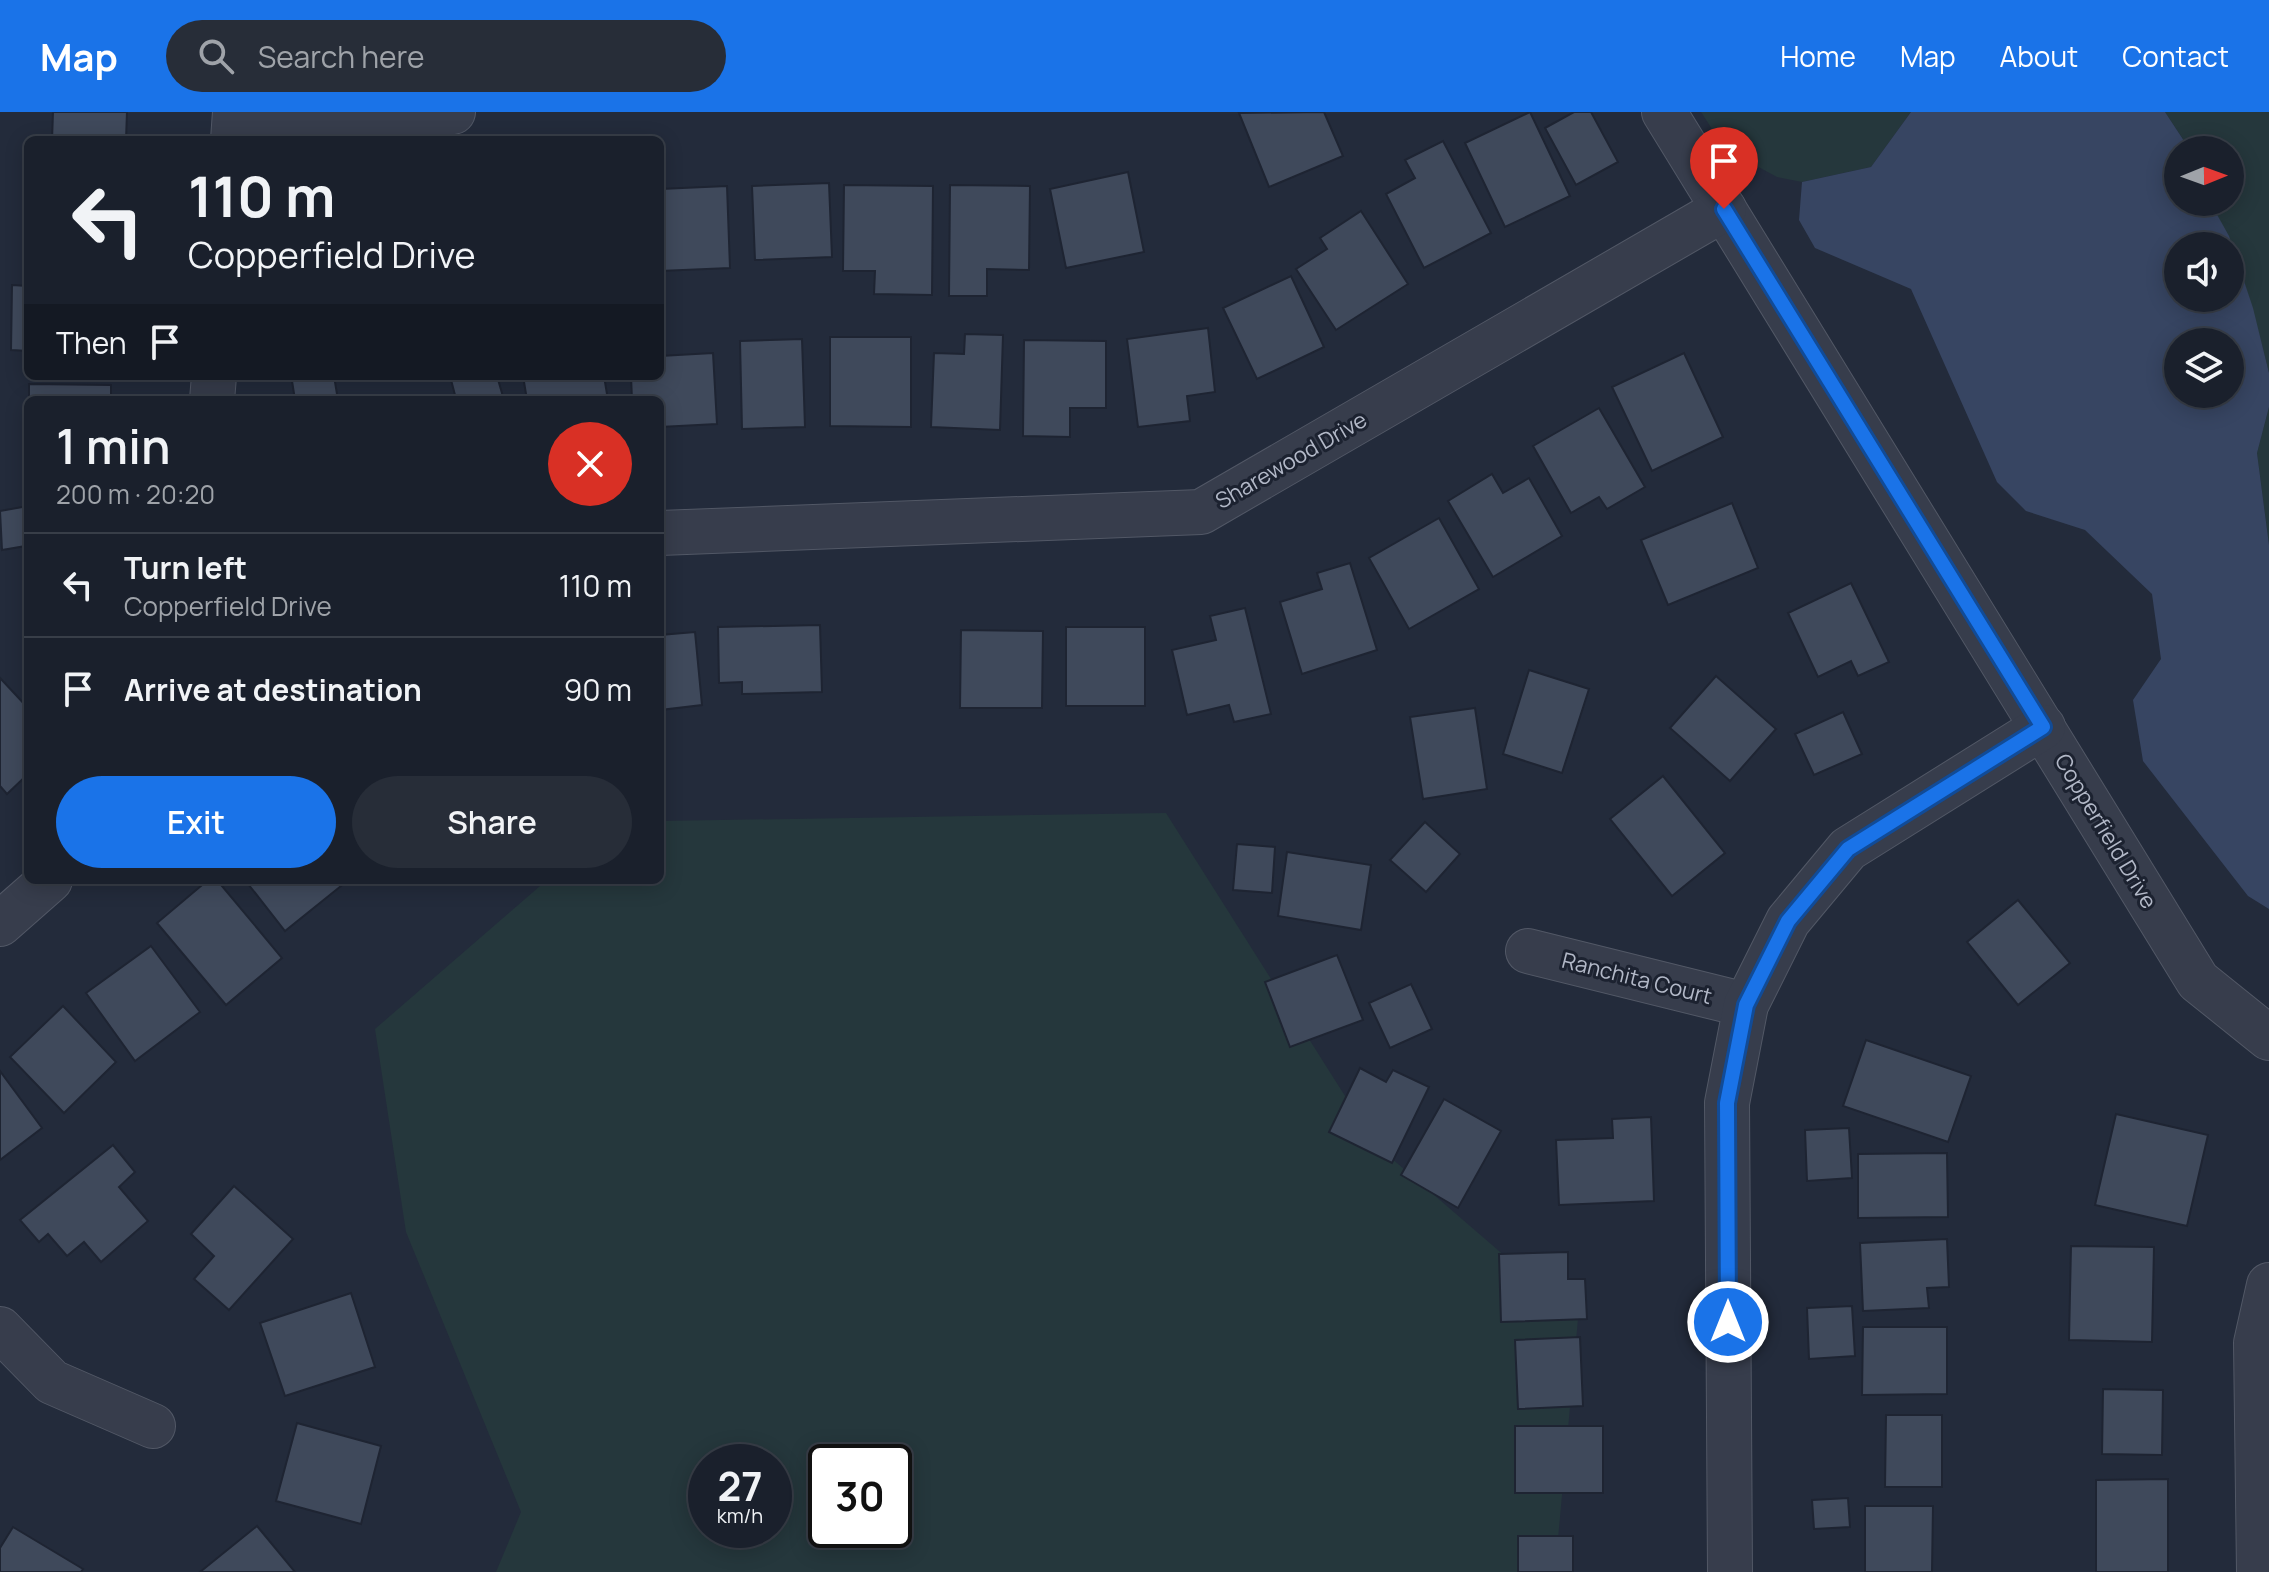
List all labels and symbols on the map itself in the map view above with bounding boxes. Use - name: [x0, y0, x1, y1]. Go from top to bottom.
- pin: [1690, 127, 1758, 209]
- north arrow: [2164, 136, 2244, 216]
- street label: Sharewood Drive: [1210, 404, 1372, 516]
- street label: Copperfield Drive: [2048, 748, 2164, 914]
- street label: Ranchita Court: [1559, 945, 1715, 1011]
- position arrow: [1686, 1280, 1770, 1364]
- speed limit sign: 30: [808, 1444, 912, 1548]

